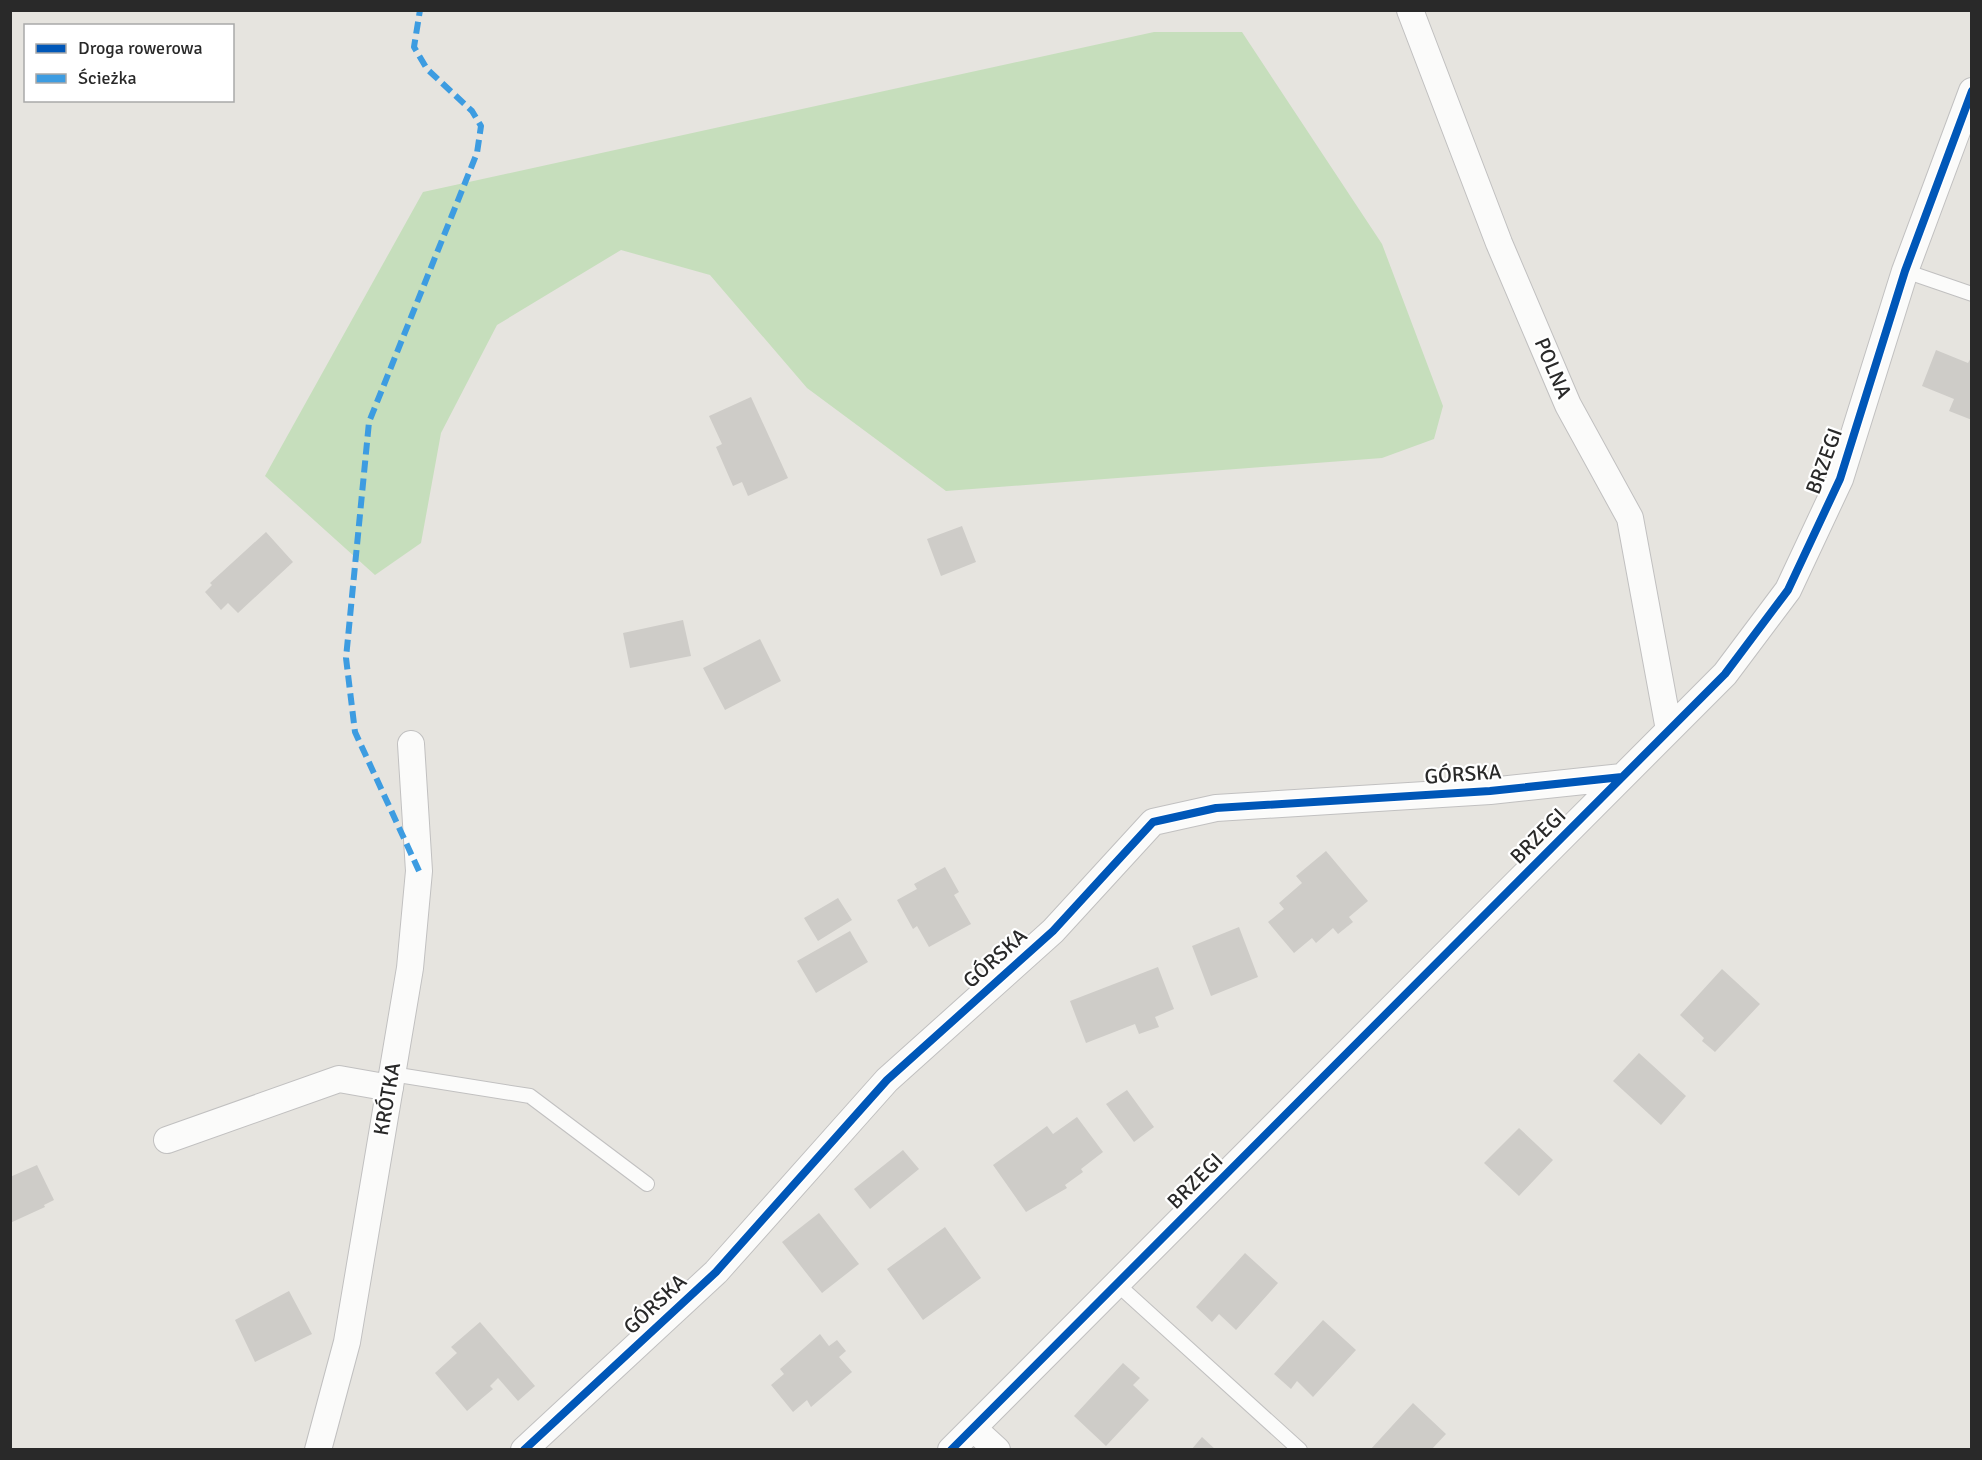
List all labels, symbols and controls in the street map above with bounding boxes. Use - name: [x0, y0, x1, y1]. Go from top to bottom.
- legend: [24, 24, 234, 102]
- text: Droga rowerowa: [78, 37, 203, 59]
- text: Ścieżka: [78, 67, 137, 89]
- street label: POLNA: [1529, 334, 1577, 402]
- street label: BRZEGI: [1800, 424, 1848, 498]
- street label: GÓRSKA: [1424, 758, 1502, 790]
- street label: BRZEGI: [1505, 803, 1571, 869]
- street label: GÓRSKA: [958, 922, 1032, 993]
- street label: KRÓTKA: [368, 1060, 406, 1138]
- street label: BRZEGI: [1162, 1148, 1228, 1214]
- street label: GÓRSKA: [618, 1268, 692, 1340]

